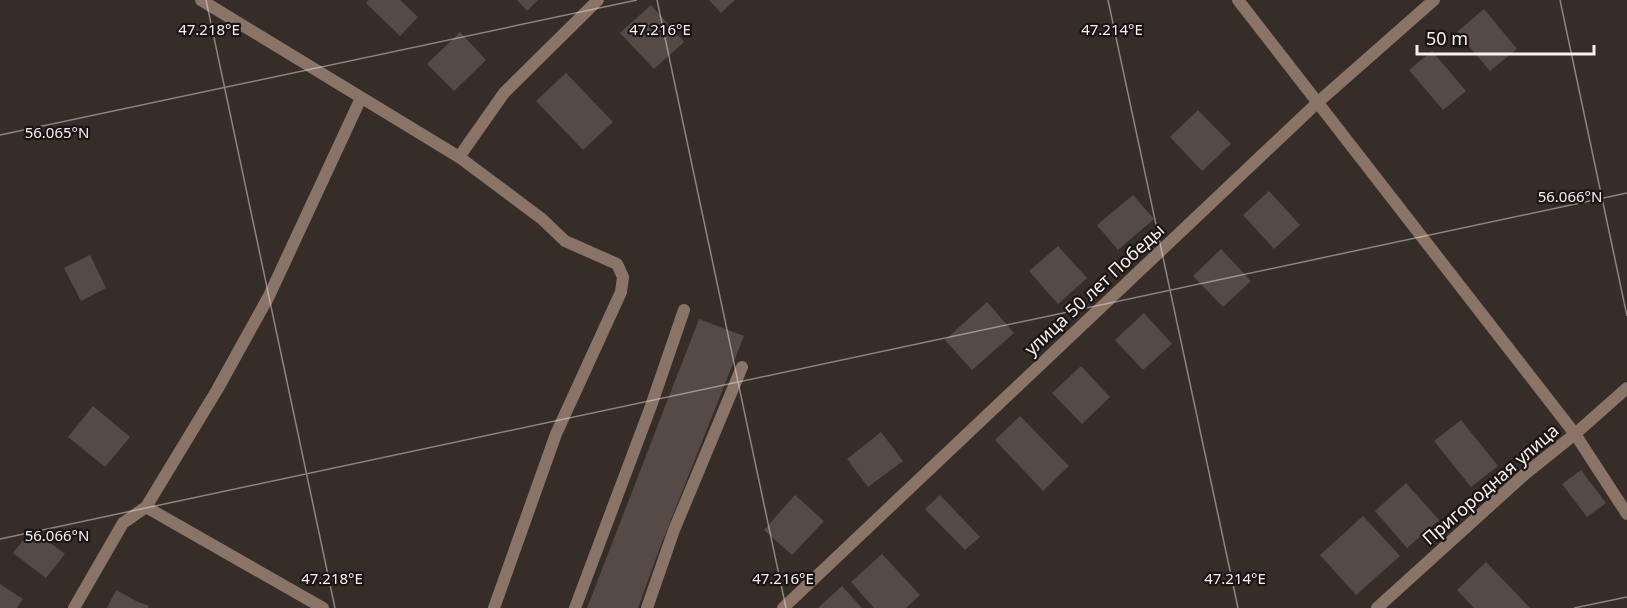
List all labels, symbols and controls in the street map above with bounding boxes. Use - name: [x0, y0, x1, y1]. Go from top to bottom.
- scale bar: [1417, 18, 1594, 56]
- text: 47.218°E: [178, 19, 240, 39]
- text: 47.216°E: [629, 19, 691, 39]
- text: 47.214°E: [1081, 19, 1143, 39]
- text: 50 m: [1426, 26, 1468, 50]
- text: 56.065°N: [25, 122, 89, 142]
- text: 56.066°N: [1538, 186, 1602, 206]
- street label: улица 50 лет Победы: [1019, 218, 1169, 360]
- street label: Пригородная улица: [1417, 418, 1563, 550]
- text: 56.066°N: [25, 525, 89, 545]
- text: 47.218°E: [301, 568, 363, 588]
- text: 47.216°E: [752, 568, 814, 588]
- text: 47.214°E: [1204, 568, 1266, 588]

